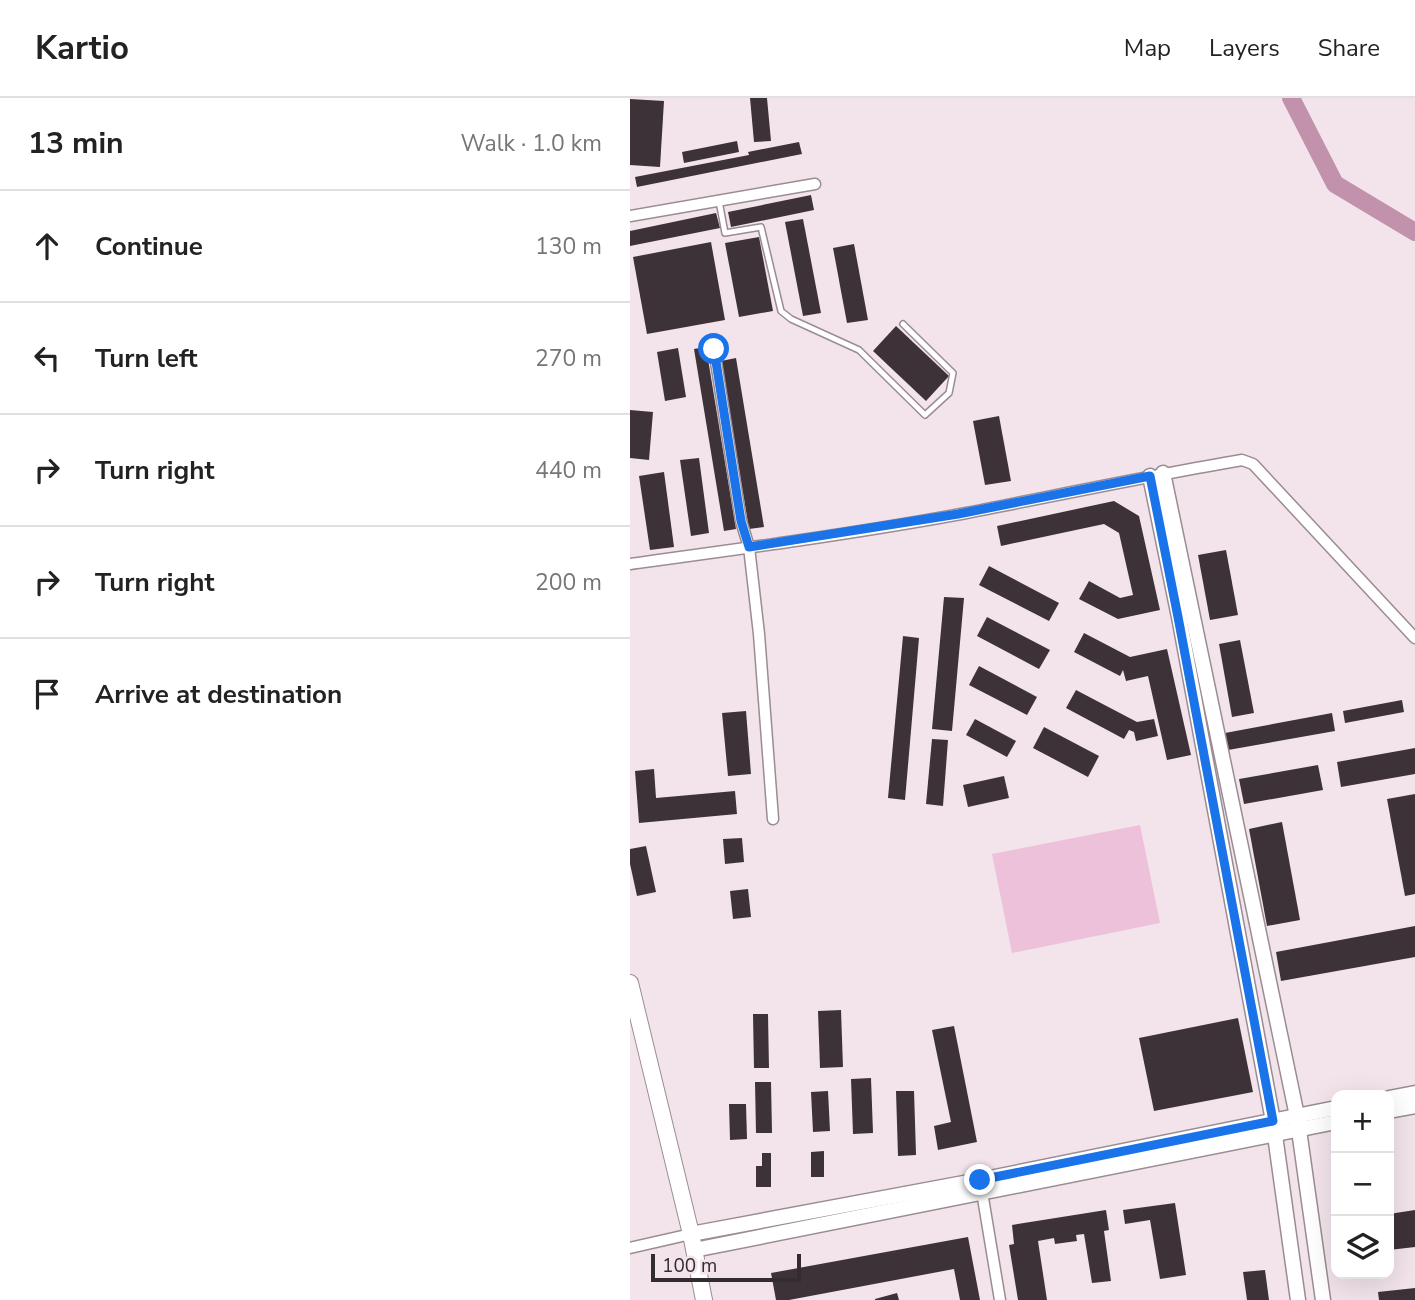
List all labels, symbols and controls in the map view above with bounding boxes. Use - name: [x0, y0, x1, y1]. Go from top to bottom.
- text: Kartio: [35, 26, 129, 71]
- text: Map: [1124, 32, 1171, 64]
- text: Layers: [1209, 32, 1280, 64]
- text: Share: [1318, 32, 1380, 64]
- text: 13 min: [28, 123, 124, 164]
- text: Walk · 1.0 km: [460, 128, 602, 159]
- icon: ahead: [28, 227, 66, 265]
- text: Continue: [95, 229, 203, 264]
- text: 130 m: [535, 231, 602, 262]
- route start: [698, 333, 729, 364]
- icon: left: [28, 339, 66, 377]
- text: Turn left: [95, 341, 198, 376]
- text: 270 m: [535, 343, 602, 374]
- icon: right: [28, 451, 66, 489]
- text: Turn right: [95, 453, 214, 488]
- text: 440 m: [535, 455, 602, 486]
- icon: right: [28, 563, 66, 601]
- text: Turn right: [95, 565, 214, 600]
- text: 200 m: [535, 567, 602, 598]
- icon: arrive: [28, 675, 66, 713]
- text: Arrive at destination: [95, 677, 342, 712]
- map controls: [1331, 1090, 1394, 1279]
- button: +: [1331, 1090, 1394, 1153]
- button: −: [1331, 1153, 1394, 1216]
- route end: [964, 1164, 995, 1195]
- button: layers: [1331, 1216, 1394, 1279]
- scale bar: [651, 1251, 802, 1283]
- text: 100 m: [662, 1253, 717, 1279]

